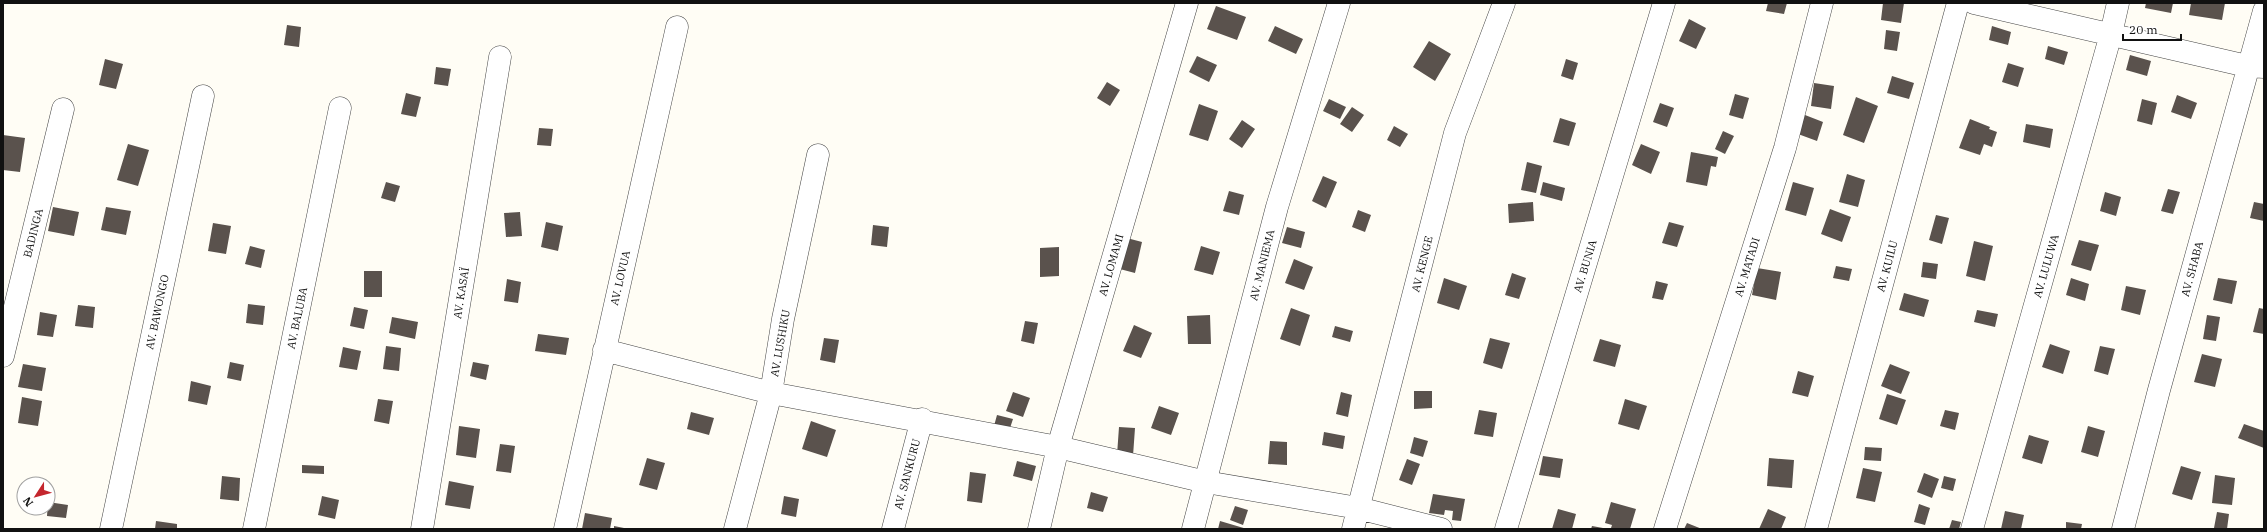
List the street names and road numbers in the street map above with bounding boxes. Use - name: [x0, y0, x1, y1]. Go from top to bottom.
- street label: BADINGA: [20, 207, 46, 259]
- street label: AV. MANIEMA: [1246, 228, 1278, 302]
- street label: AV. LOMAMI: [1095, 232, 1127, 298]
- street label: AV. LULUWA: [2030, 232, 2062, 299]
- street label: AV. KENGE: [1408, 234, 1436, 294]
- street label: AV. MATADI: [1731, 235, 1763, 298]
- street label: AV. BUNIA: [1570, 238, 1600, 294]
- street label: AV. KUILU: [1873, 239, 1901, 293]
- street label: AV. SHABA: [2178, 240, 2206, 298]
- street label: AV. LOVUA: [607, 249, 633, 307]
- street label: AV. KASAÏ: [450, 266, 472, 320]
- street label: AV. BAWONGO: [142, 273, 172, 351]
- street label: AV. BALUBA: [284, 285, 310, 350]
- street label: AV. LUSHIKU: [767, 308, 793, 378]
- street label: AV. SANKURU: [891, 437, 923, 511]

